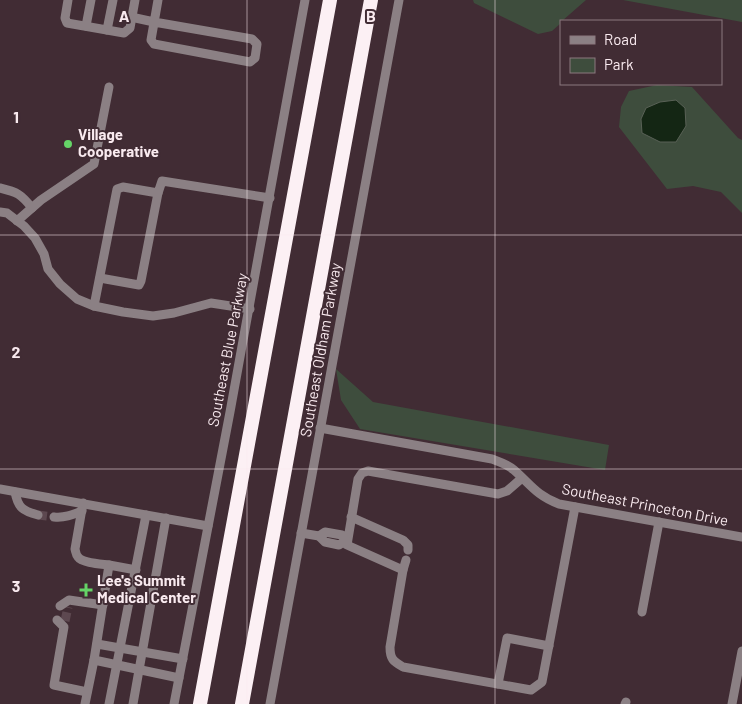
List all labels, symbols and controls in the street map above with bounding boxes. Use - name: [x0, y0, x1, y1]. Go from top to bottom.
- text: A: [119, 6, 130, 25]
- text: B: [366, 6, 376, 25]
- legend: [560, 20, 722, 85]
- text: Road: [604, 30, 637, 48]
- text: Park: [604, 55, 634, 73]
- text: 1: [13, 107, 19, 126]
- place label: Village Cooperative: [78, 125, 159, 160]
- marker: Village Cooperative: [62, 138, 74, 150]
- street label: Southeast Oldham Parkway: [296, 261, 344, 438]
- street label: Southeast Blue Parkway: [203, 271, 251, 428]
- text: 2: [12, 342, 21, 361]
- street label: Southeast Princeton Drive: [560, 479, 730, 529]
- place label: Lee's Summit Medical Center: [97, 571, 196, 606]
- text: 3: [12, 576, 20, 595]
- marker: Lee's Summit Medical Center: [79, 583, 93, 597]

